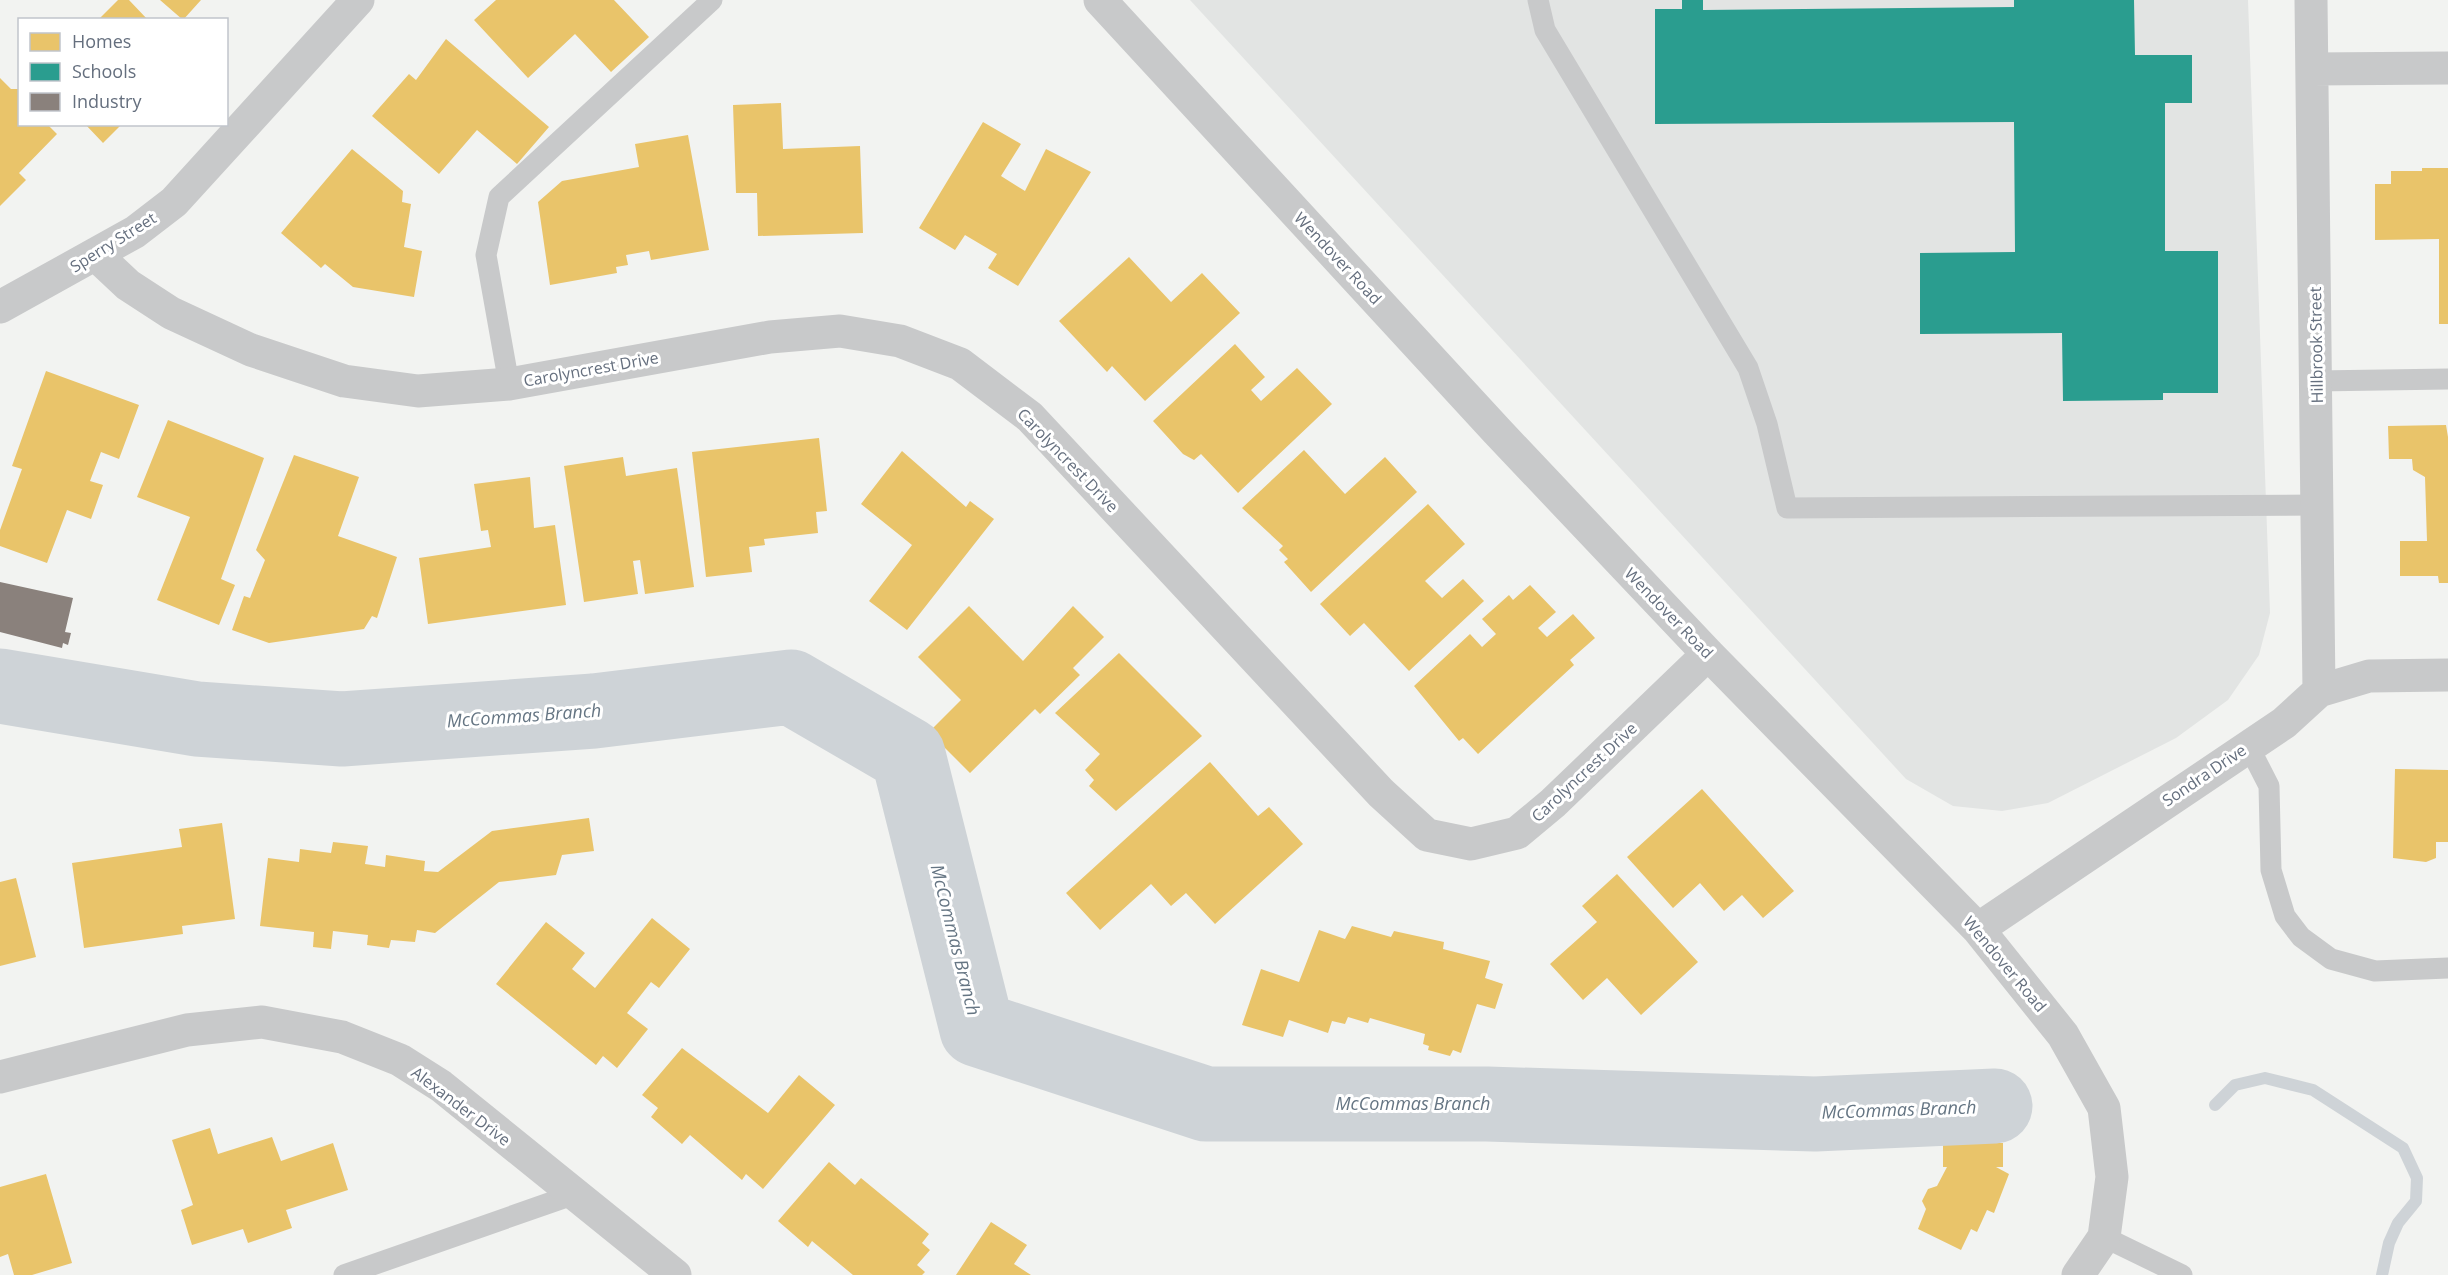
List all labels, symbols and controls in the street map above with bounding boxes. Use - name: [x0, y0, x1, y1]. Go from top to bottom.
- legend: [18, 18, 228, 126]
- text: Homes: [72, 29, 131, 53]
- text: Schools: [72, 59, 136, 83]
- text: Industry: [72, 89, 142, 113]
- street label: Sperry Street: [66, 207, 160, 277]
- street label: Wendover Road: [1289, 207, 1387, 309]
- street label: Hillbrook Street: [2304, 286, 2328, 404]
- street label: Carolyncrest Drive: [522, 346, 660, 392]
- street label: Carolyncrest Drive: [1013, 403, 1123, 517]
- street label: Wendover Road: [1620, 563, 1718, 663]
- water label: McCommas Branch: [446, 698, 602, 732]
- street label: Carolyncrest Drive: [1526, 717, 1642, 827]
- street label: Sondra Drive: [2158, 739, 2250, 811]
- water label: McCommas Branch: [926, 862, 986, 1018]
- street label: Wendover Road: [1958, 911, 2052, 1017]
- street label: Alexander Drive: [407, 1061, 515, 1151]
- water label: McCommas Branch: [1336, 1091, 1490, 1115]
- water label: McCommas Branch: [1821, 1094, 1977, 1124]

